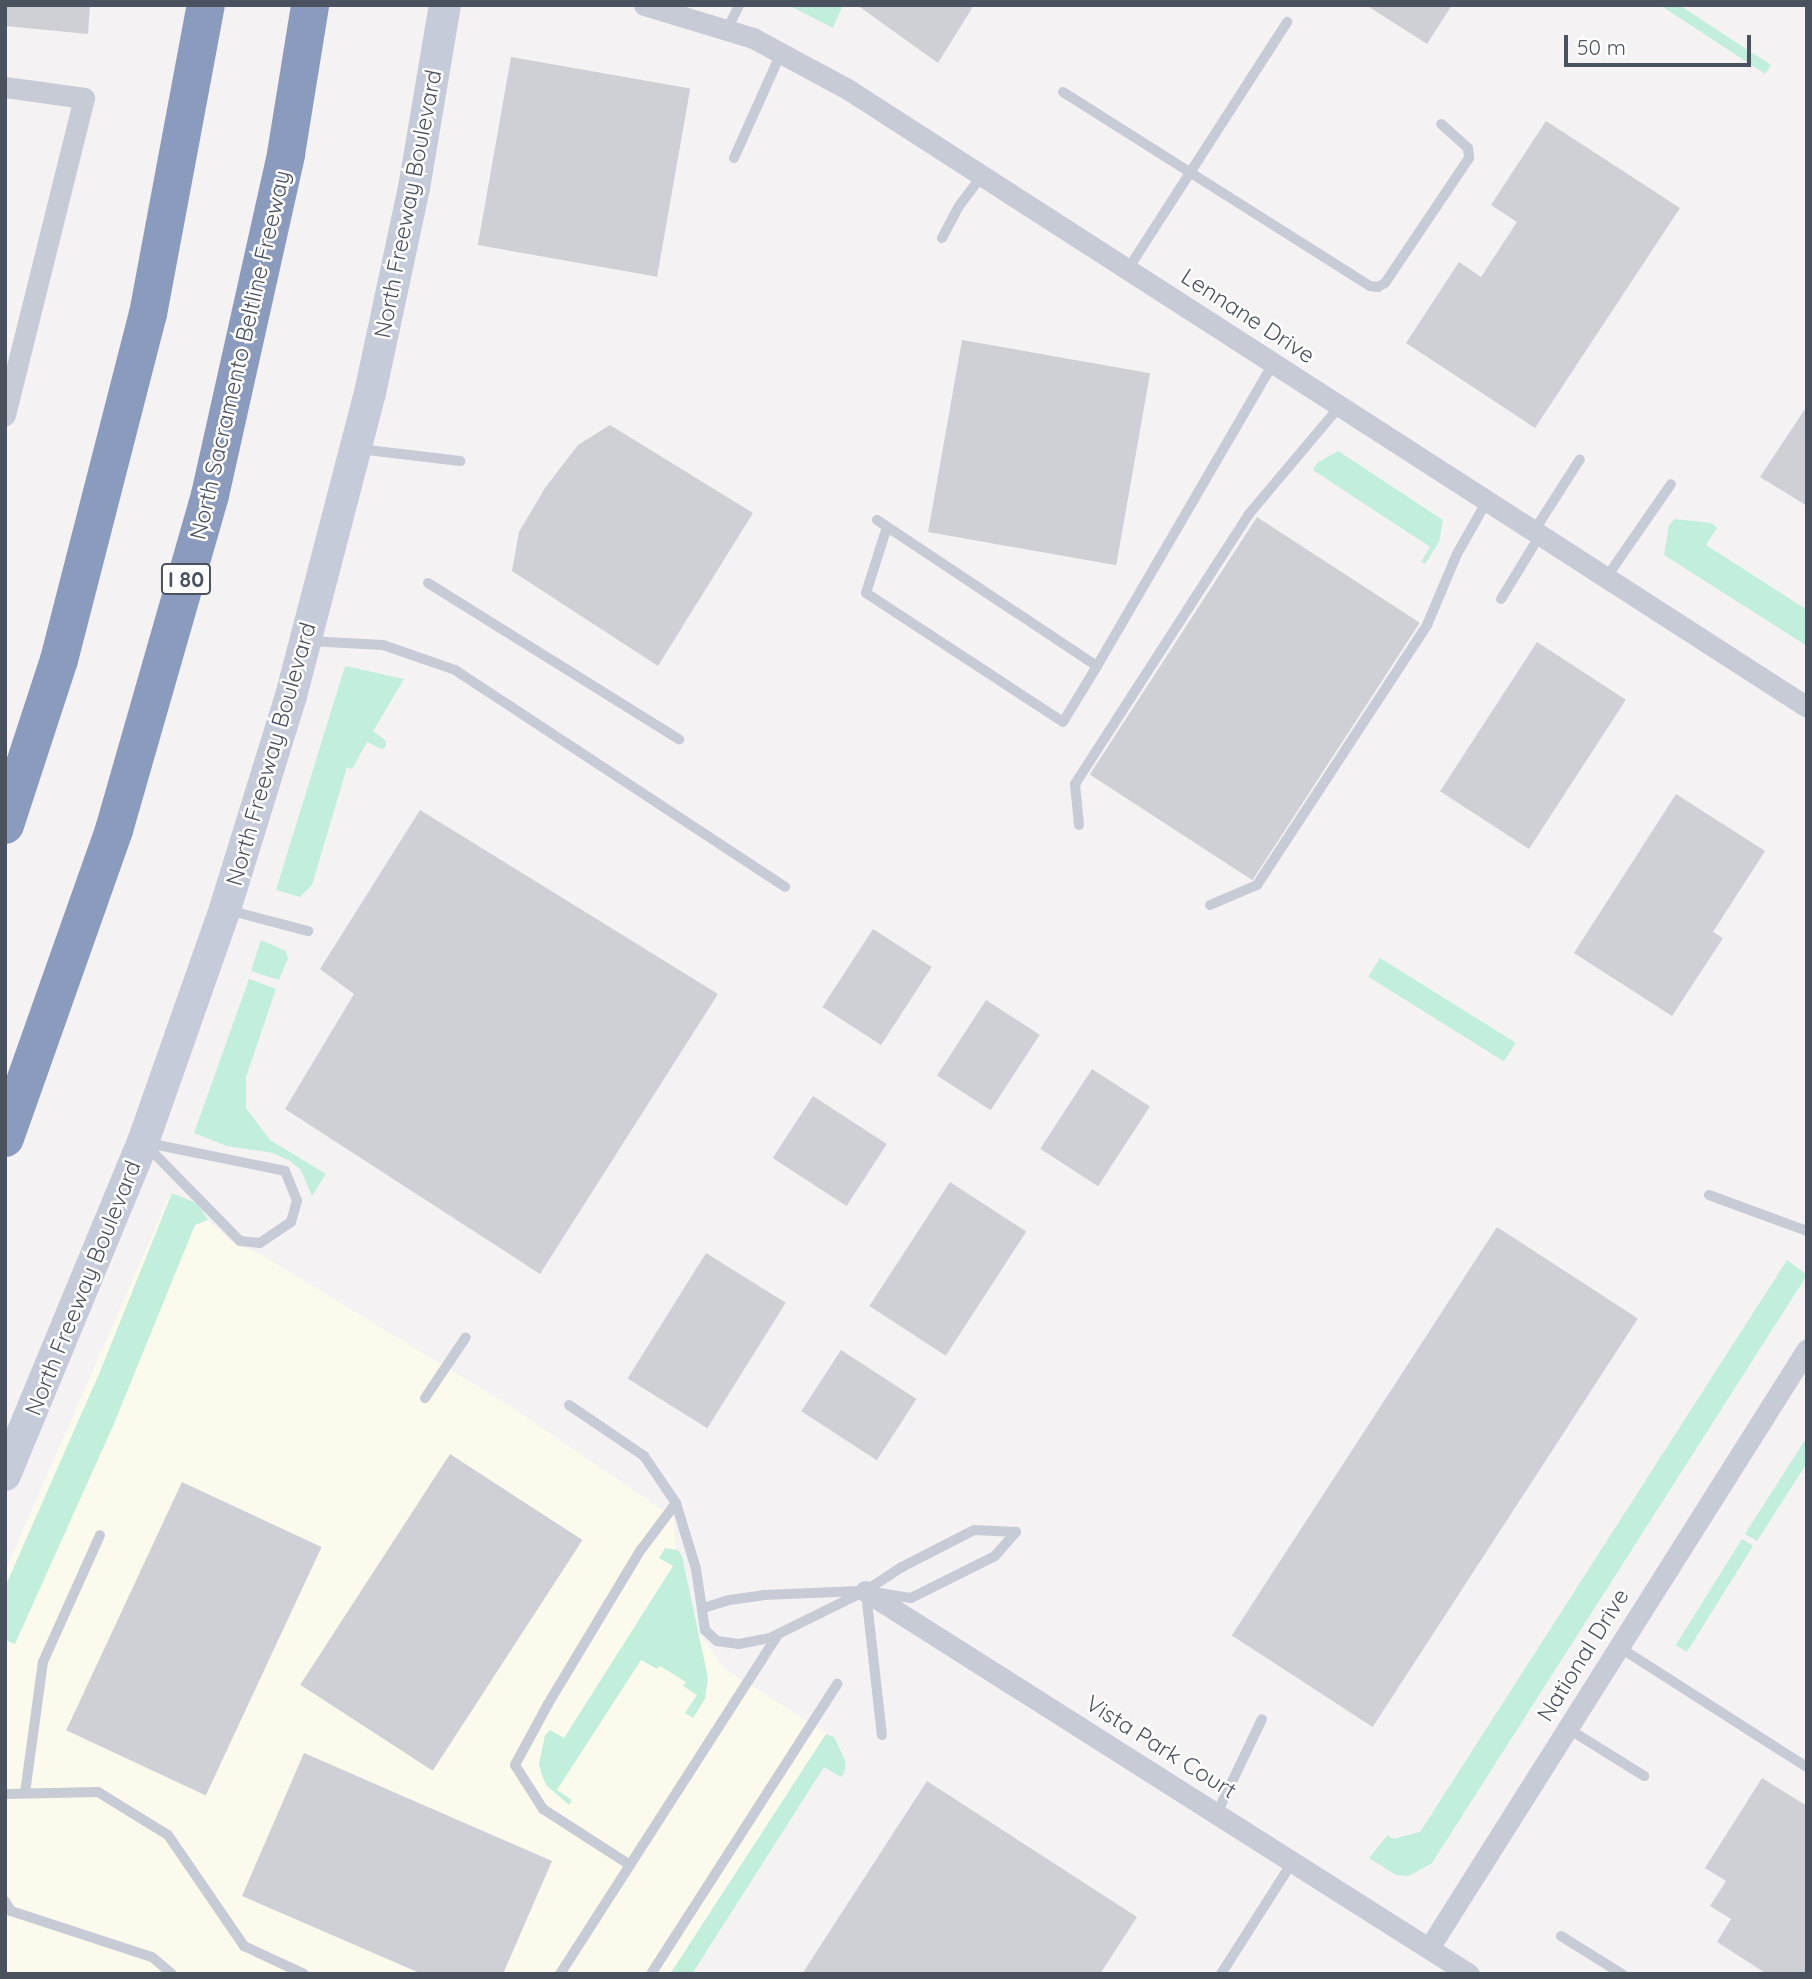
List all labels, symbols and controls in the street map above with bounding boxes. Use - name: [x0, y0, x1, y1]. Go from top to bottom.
- scale bar: [1567, 21, 1754, 65]
- text: 50 m: [1577, 34, 1626, 60]
- street label: North Freeway Boulevard: [368, 68, 448, 340]
- street label: North Sacramento Beltline Freeway: [184, 168, 296, 542]
- street label: Lennane Drive: [1176, 263, 1320, 369]
- road number: I 80: [160, 562, 212, 596]
- street label: North Freeway Boulevard: [220, 619, 322, 889]
- street label: North Freeway Boulevard: [19, 1156, 147, 1420]
- street label: National Drive: [1531, 1583, 1635, 1727]
- street label: Vista Park Court: [1080, 1690, 1242, 1804]

